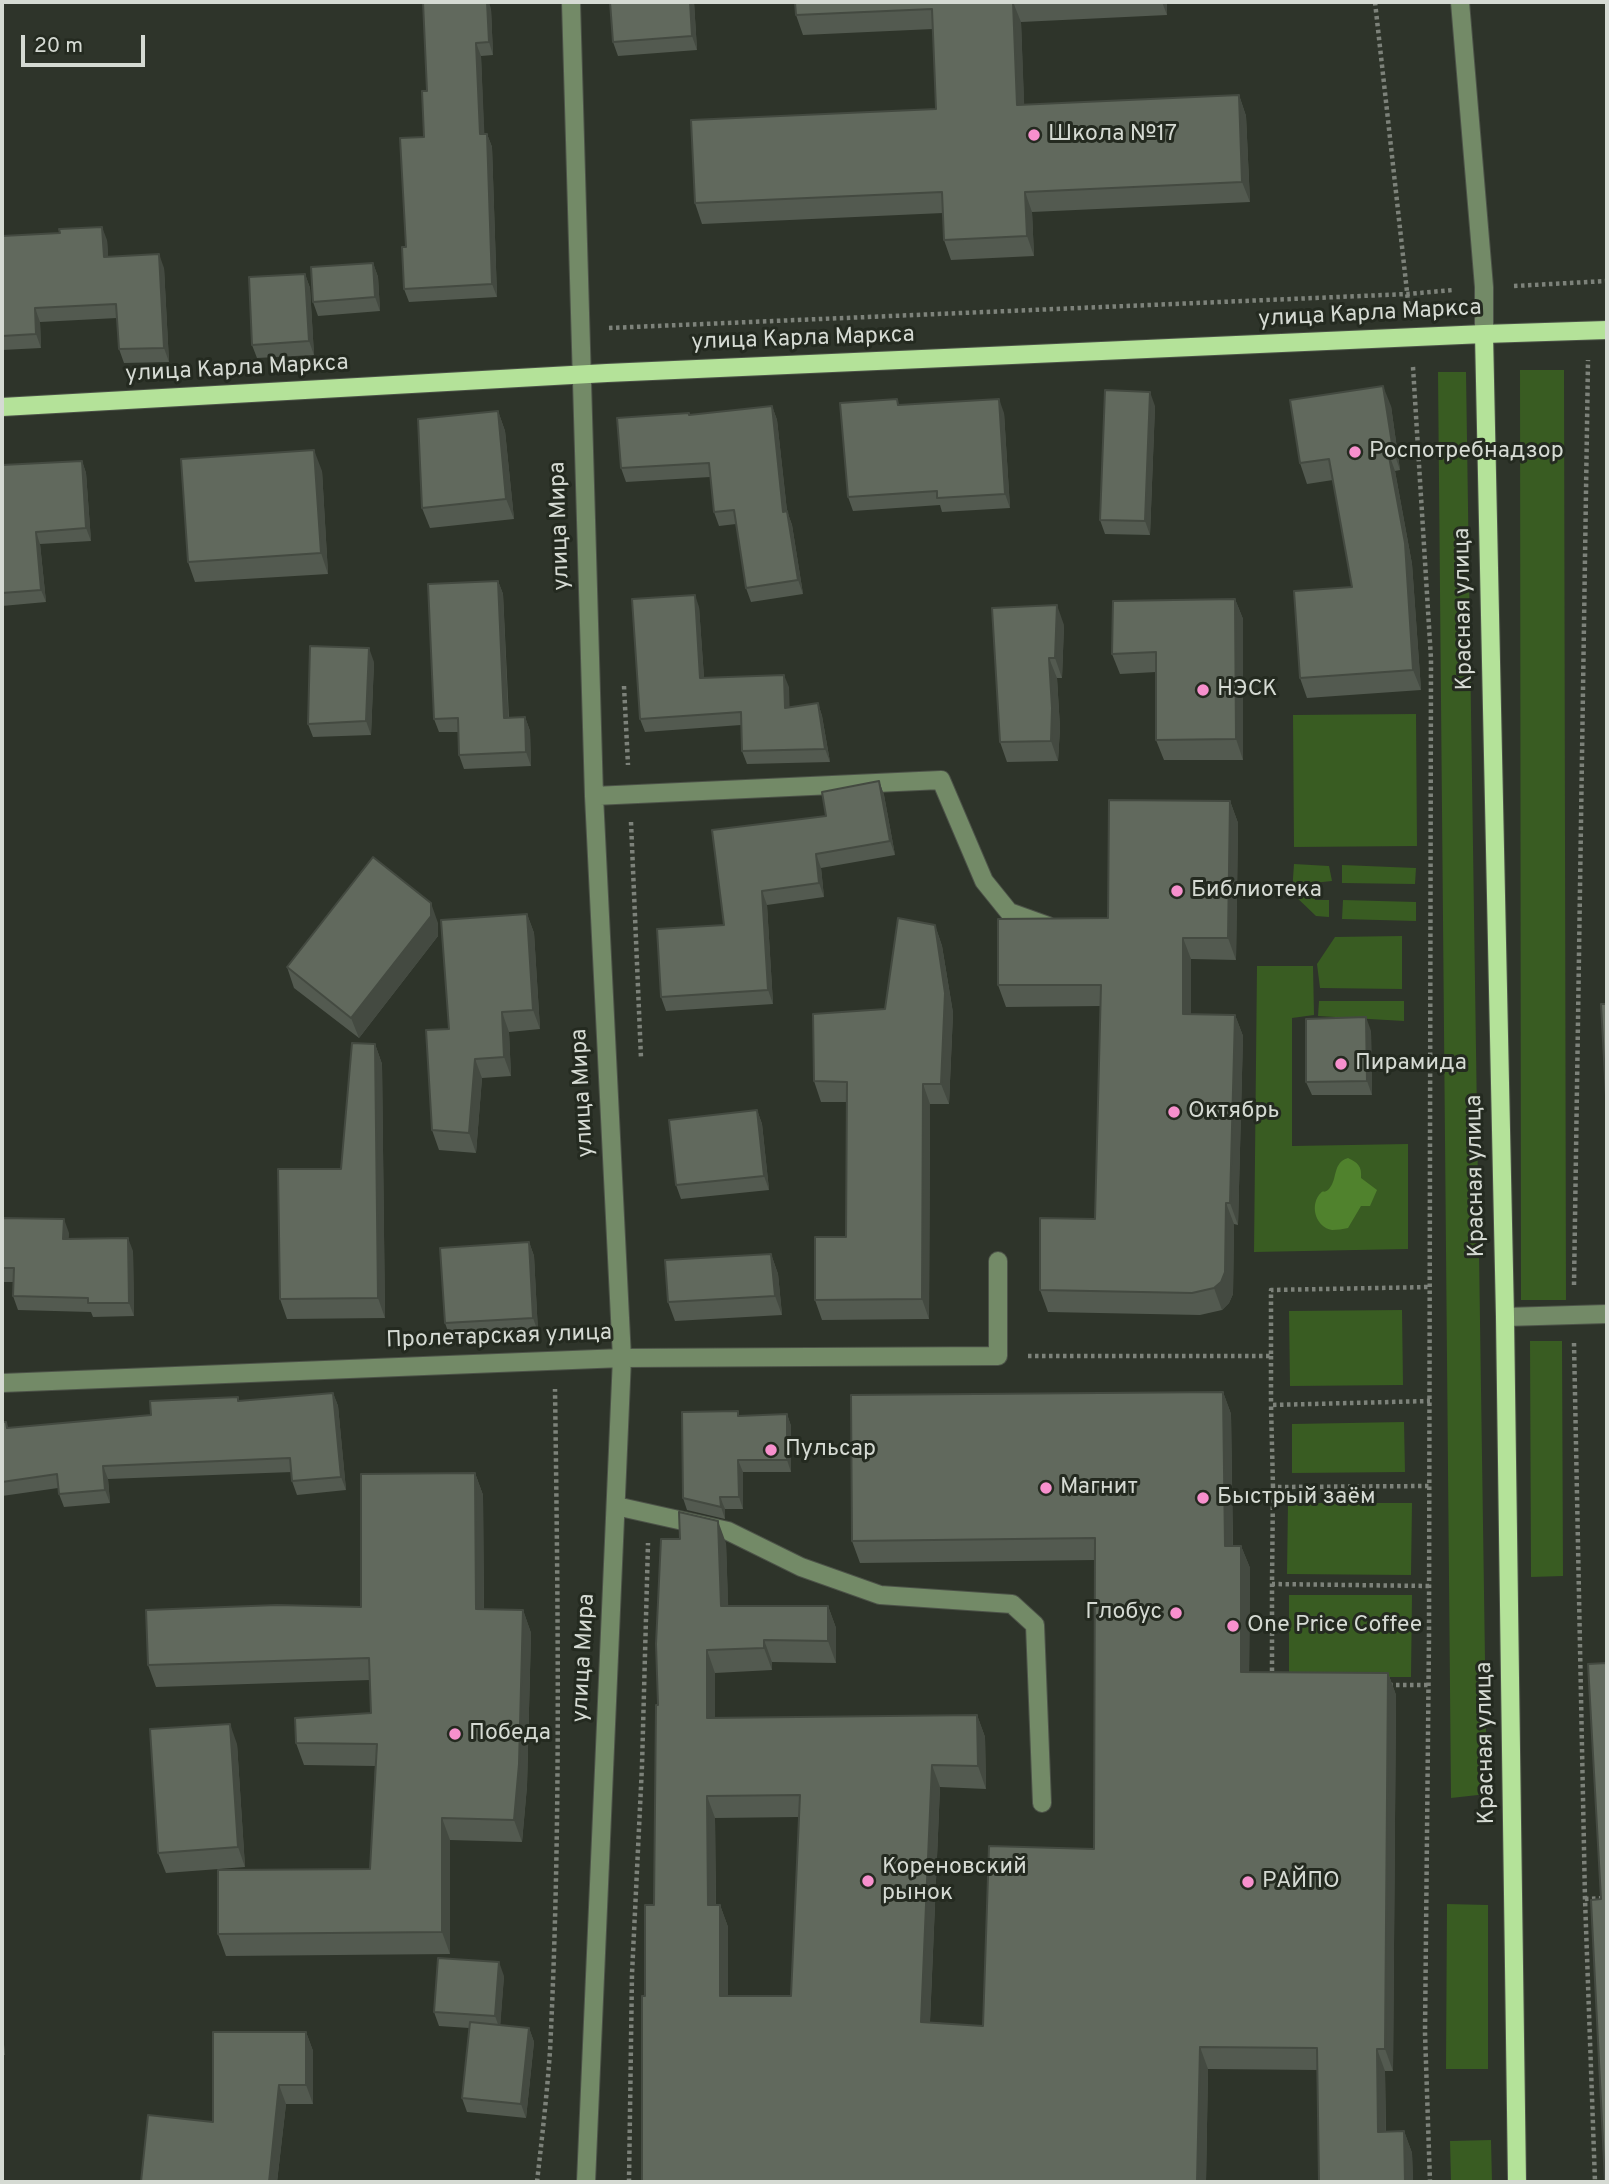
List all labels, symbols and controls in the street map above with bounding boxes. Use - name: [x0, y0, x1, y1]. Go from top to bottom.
- scale bar: [24, 21, 149, 65]
- text: 20 m: [34, 33, 83, 60]
- place label: Школа №17: [1048, 121, 1177, 149]
- marker: Школа №17: [1026, 127, 1042, 143]
- street label: улица Карла Маркса: [1258, 295, 1482, 335]
- street label: улица Карла Маркса: [691, 322, 915, 358]
- street label: улица Карла Маркса: [125, 350, 349, 390]
- place label: Роспотребнадзор: [1369, 438, 1564, 466]
- marker: Роспотребнадзор: [1347, 444, 1363, 460]
- street label: улица Мира: [545, 461, 577, 591]
- street label: Красная улица: [1450, 527, 1480, 691]
- place label: НЭСК: [1217, 676, 1278, 704]
- marker: НЭСК: [1195, 682, 1211, 698]
- place label: Библиотека: [1191, 877, 1322, 905]
- marker: Библиотека: [1169, 883, 1185, 899]
- street label: улица Мира: [567, 1028, 601, 1158]
- place label: Пирамида: [1355, 1050, 1467, 1078]
- marker: Пирамида: [1333, 1056, 1349, 1072]
- street label: Красная улица: [1462, 1094, 1492, 1258]
- place label: Октябрь: [1188, 1098, 1280, 1126]
- marker: Октябрь: [1166, 1104, 1182, 1120]
- street label: Пролетарская улица: [386, 1320, 612, 1356]
- place label: Пульсар: [785, 1436, 876, 1464]
- marker: Пульсар: [763, 1442, 779, 1458]
- place label: Магнит: [1060, 1474, 1138, 1502]
- marker: Магнит: [1038, 1480, 1054, 1496]
- place label: Быстрый заём: [1217, 1484, 1376, 1512]
- marker: Быстрый заём: [1195, 1490, 1211, 1506]
- street label: улица Мира: [568, 1593, 602, 1723]
- place label: Глобус: [1085, 1599, 1162, 1627]
- marker: Глобус: [1168, 1605, 1184, 1621]
- place label: One Price Coffee: [1247, 1612, 1422, 1640]
- marker: One Price Coffee: [1225, 1618, 1241, 1634]
- street label: Красная улица: [1472, 1661, 1502, 1825]
- place label: Победа: [469, 1720, 551, 1748]
- marker: Победа: [447, 1726, 463, 1742]
- place label: Кореновский рынок: [882, 1854, 1027, 1908]
- place label: РАЙПО: [1262, 1868, 1340, 1896]
- marker: Кореновский рынок: [860, 1873, 876, 1889]
- marker: РАЙПО: [1240, 1874, 1256, 1890]

